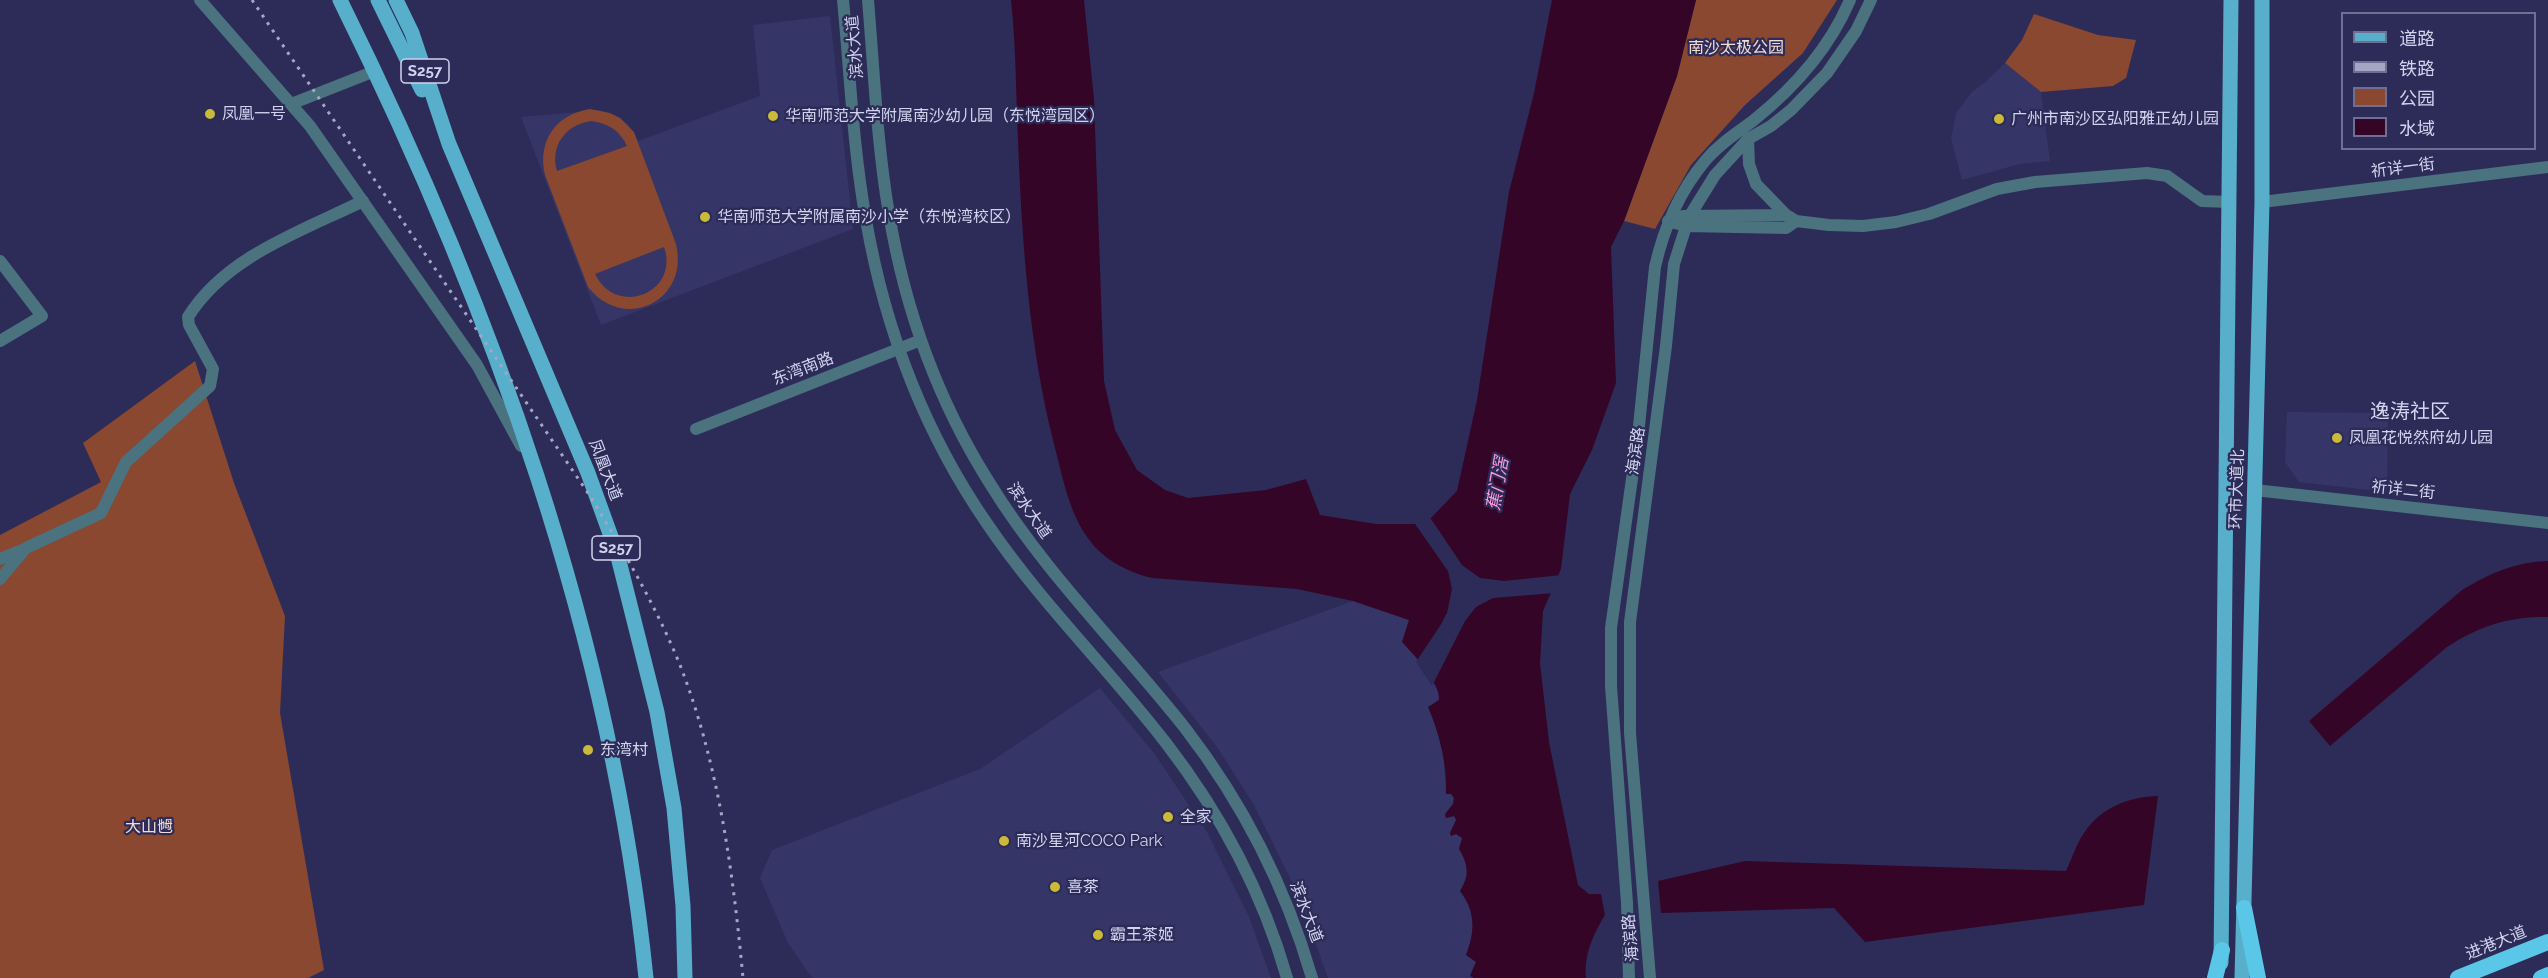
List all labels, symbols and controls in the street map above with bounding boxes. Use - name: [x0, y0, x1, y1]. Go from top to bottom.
- legend: [2341, 12, 2536, 150]
- street label: 滨水大道: [843, 14, 867, 80]
- text: 道路: [2399, 28, 2435, 49]
- park label: 南沙太极公园: [1688, 38, 1784, 58]
- text: 铁路: [2399, 58, 2435, 79]
- road number: S257: [401, 59, 449, 83]
- text: 公园: [2399, 88, 2435, 109]
- place label: 凤凰一号: [222, 104, 286, 124]
- place label: 华南师范大学附属南沙幼儿园（东悦湾园区）: [785, 106, 1105, 126]
- marker: 凤凰一号: [203, 107, 217, 121]
- marker: 华南师范大学附属南沙幼儿园（东悦湾园区）: [766, 109, 780, 123]
- place label: 广州市南沙区弘阳雅正幼儿园: [2011, 109, 2219, 129]
- marker: 广州市南沙区弘阳雅正幼儿园: [1992, 112, 2006, 126]
- text: 水域: [2399, 118, 2435, 139]
- street label: 祈详一街: [2370, 155, 2436, 181]
- place label: 华南师范大学附属南沙小学（东悦湾校区）: [717, 207, 1021, 227]
- marker: 华南师范大学附属南沙小学（东悦湾校区）: [698, 210, 712, 224]
- street label: 东湾南路: [770, 349, 836, 389]
- district label: 逸涛社区: [2370, 400, 2450, 424]
- street label: 海滨路: [1623, 426, 1649, 476]
- place label: 凤凰花悦然府幼儿园: [2349, 428, 2493, 448]
- marker: 凤凰花悦然府幼儿园: [2330, 431, 2344, 445]
- street label: 凤凰大道: [585, 437, 625, 503]
- street label: 环市大道北: [2226, 449, 2248, 529]
- water label: 蕉门滘: [1483, 456, 1513, 512]
- street label: 祈详二街: [2370, 477, 2436, 503]
- street label: 滨水大道: [1003, 479, 1055, 543]
- road number: S257: [592, 536, 640, 560]
- place label: 东湾村: [600, 740, 648, 760]
- marker: 东湾村: [581, 743, 595, 757]
- place label: 全家: [1180, 807, 1212, 827]
- marker: 全家: [1161, 810, 1175, 824]
- park label: 大山乸: [125, 817, 173, 837]
- place label: 南沙星河COCO Park: [1016, 831, 1162, 851]
- marker: 南沙星河COCO Park: [997, 834, 1011, 848]
- place label: 喜茶: [1067, 877, 1099, 897]
- street label: 滨水大道: [1286, 879, 1326, 945]
- marker: 喜茶: [1048, 880, 1062, 894]
- street label: 海滨路: [1619, 913, 1643, 963]
- street label: 进港大道: [2463, 922, 2529, 964]
- place label: 霸王茶姬: [1110, 925, 1174, 945]
- marker: 霸王茶姬: [1091, 928, 1105, 942]

